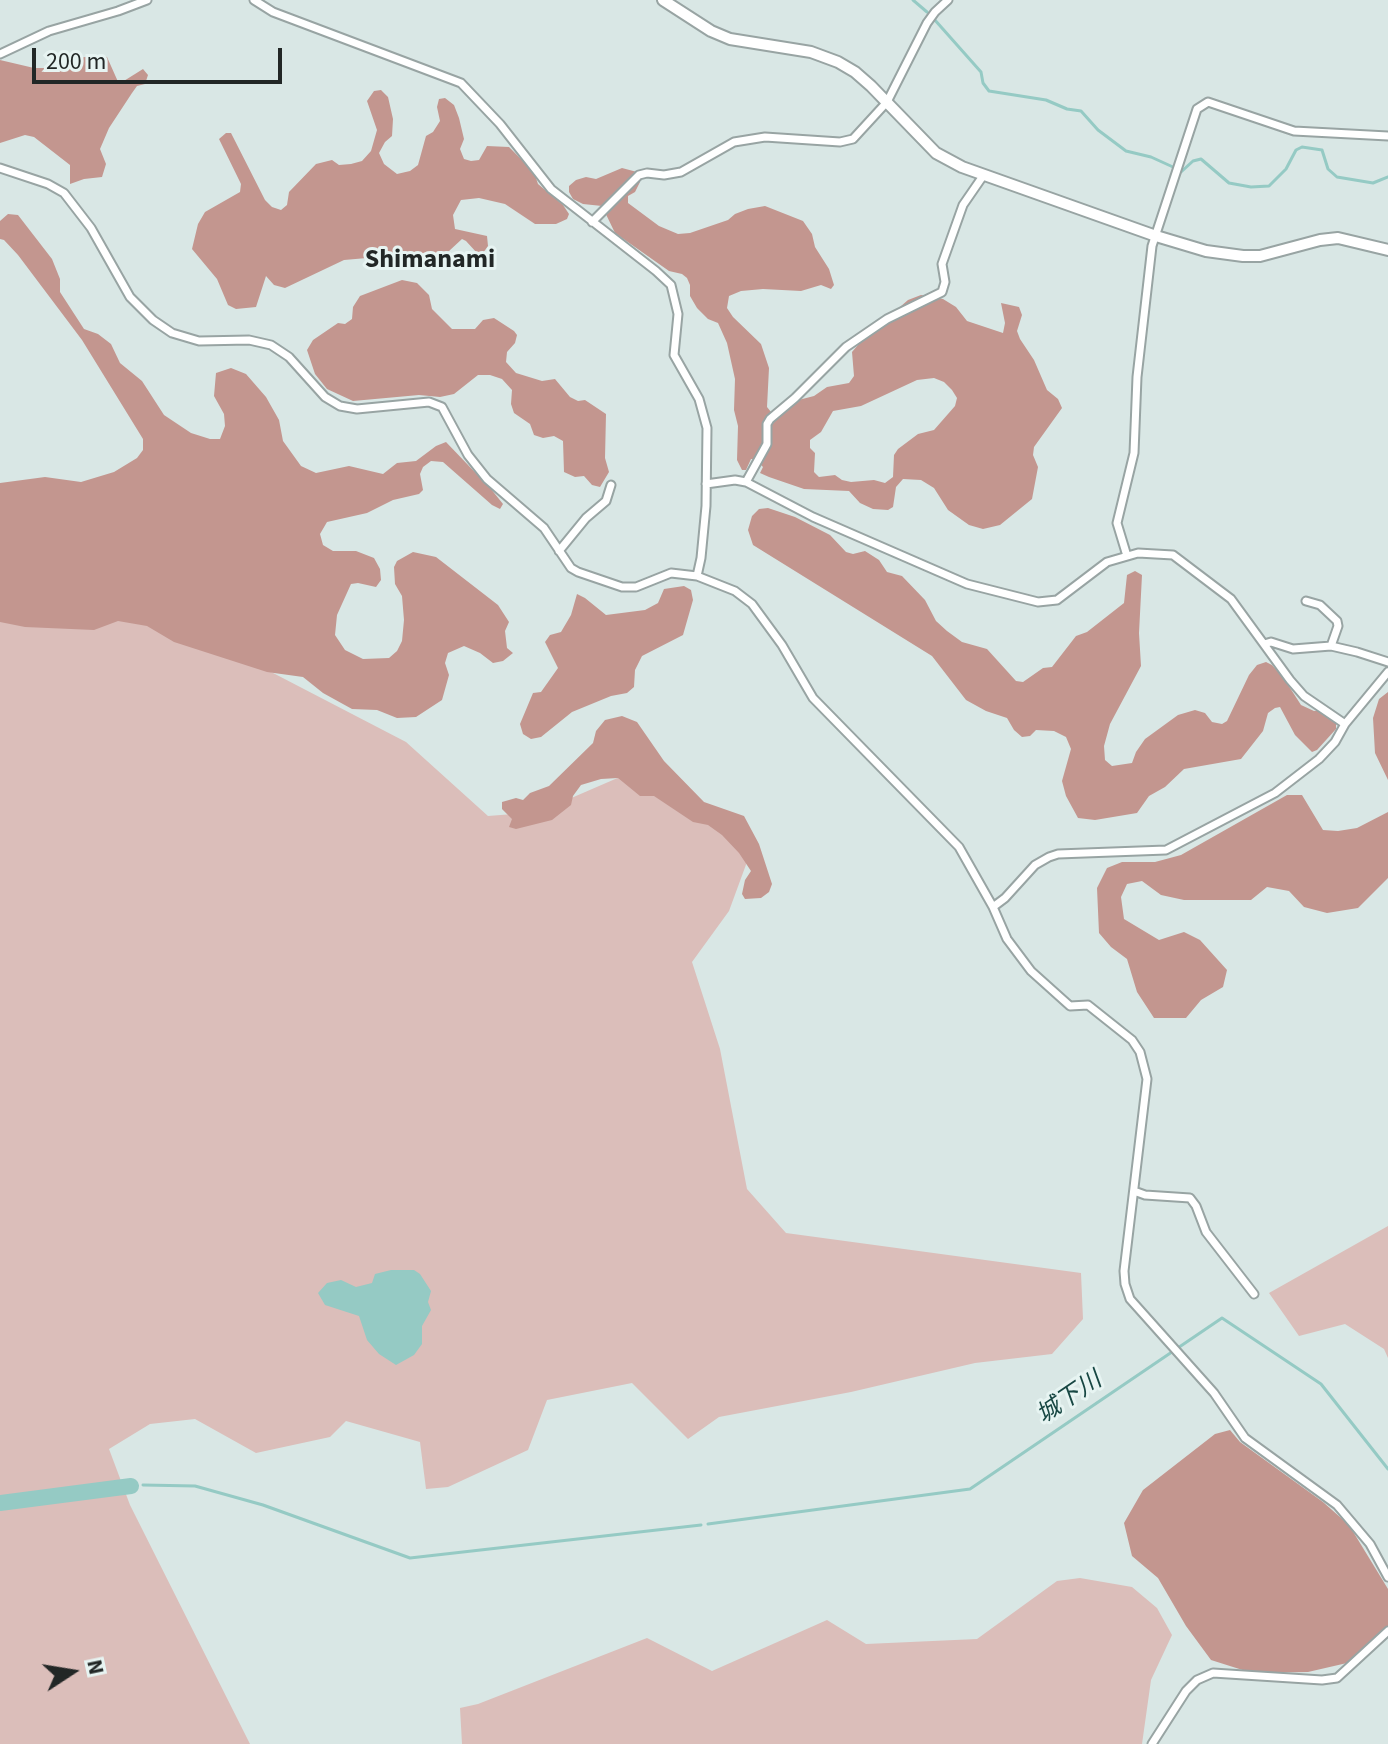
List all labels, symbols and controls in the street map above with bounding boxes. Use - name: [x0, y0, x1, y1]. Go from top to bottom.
- scale bar: [36, 32, 286, 82]
- text: 200 m: [46, 44, 106, 79]
- district label: Shimanami: [365, 245, 495, 277]
- water label: 城下川: [1032, 1367, 1108, 1431]
- north arrow: [32, 1632, 112, 1712]
- text: N: [78, 1657, 113, 1677]

